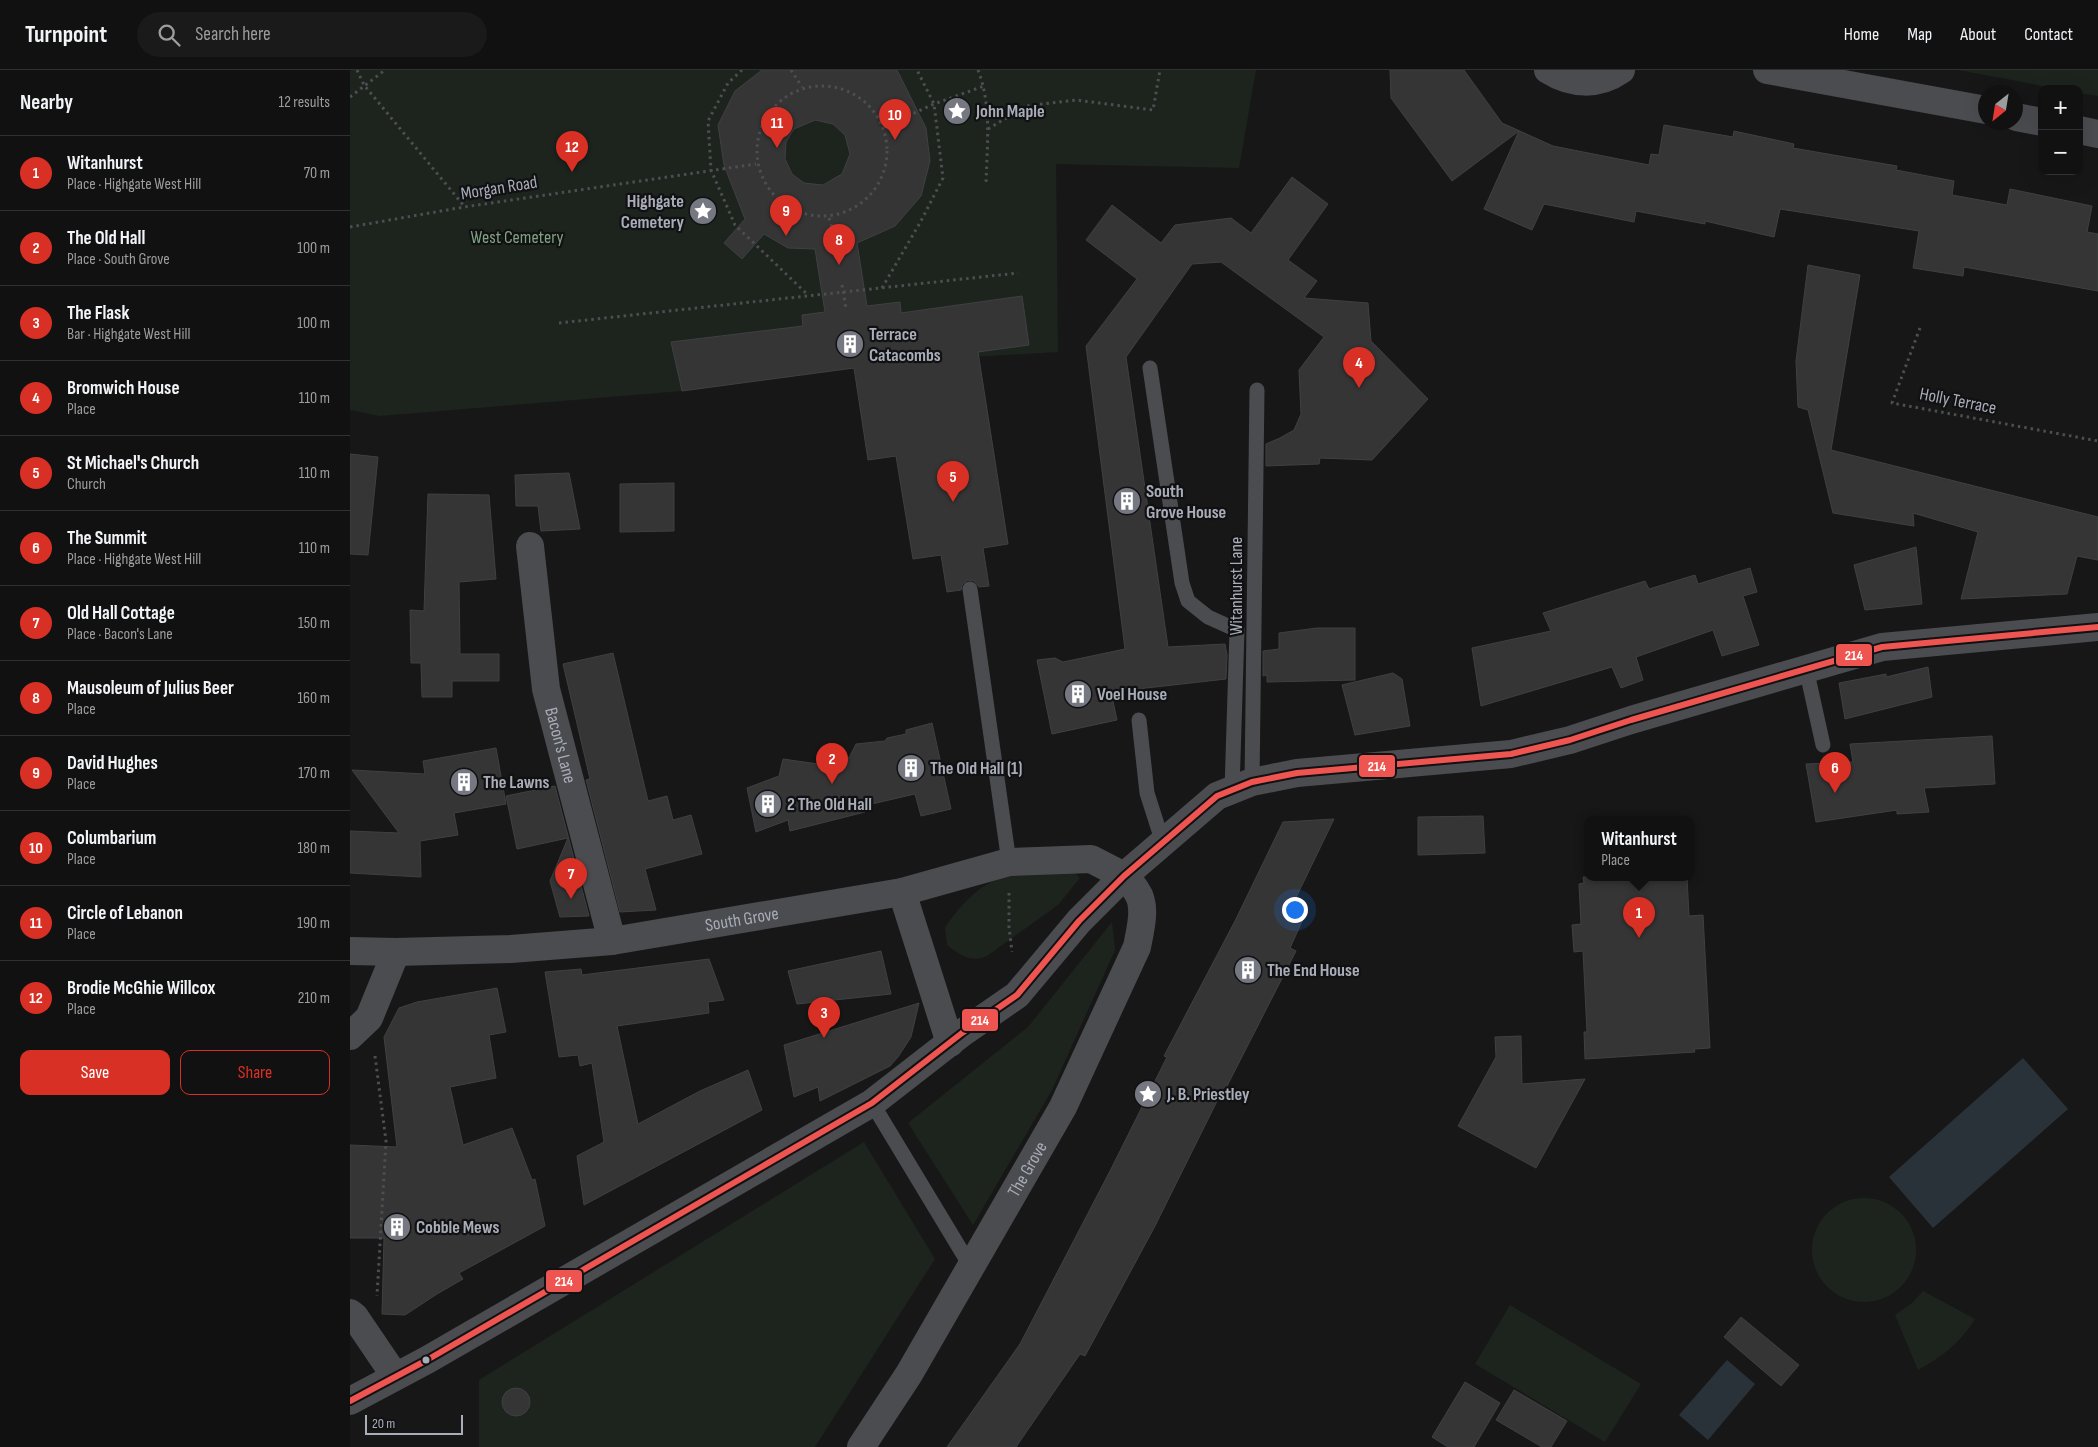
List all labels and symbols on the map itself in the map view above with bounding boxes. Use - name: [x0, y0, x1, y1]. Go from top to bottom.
- north arrow: [1978, 85, 2023, 130]
- place icon: John Maple: [942, 96, 972, 126]
- pin: 10: [879, 99, 911, 140]
- place label: John Maple: [975, 101, 1045, 122]
- pin: 11: [761, 107, 793, 148]
- pin: 12: [556, 131, 588, 172]
- street label: Morgan Road: [459, 172, 539, 204]
- place label: Highgate Cemetery: [621, 191, 685, 233]
- pin: 9: [770, 195, 802, 236]
- place icon: Highgate Cemetery: [688, 196, 718, 226]
- pin: 8: [823, 224, 855, 265]
- park label: West Cemetery: [471, 227, 563, 248]
- place label: Terrace Catacombs: [869, 324, 941, 366]
- building icon: Terrace Catacombs: [835, 329, 865, 359]
- pin: 4: [1343, 347, 1375, 388]
- street label: Holly Terrace: [1918, 383, 1998, 419]
- pin: 5: [937, 461, 969, 502]
- place label: South Grove House: [1146, 481, 1226, 523]
- building icon: South Grove House: [1112, 486, 1142, 516]
- street label: Witanhurst Lane: [1226, 537, 1247, 635]
- line badge: 214: [1835, 643, 1873, 667]
- text: 214: [1845, 647, 1864, 664]
- building icon: Voel House: [1063, 679, 1093, 709]
- place label: Voel House: [1097, 684, 1167, 705]
- street label: Bacon's Lane: [541, 705, 581, 785]
- pin: 2: [816, 743, 848, 784]
- pin: 6: [1819, 752, 1851, 793]
- building icon: The Old Hall (1): [896, 753, 926, 783]
- line badge: 214: [1358, 754, 1396, 778]
- place label: The Old Hall (1): [930, 758, 1022, 779]
- text: 214: [1368, 758, 1387, 775]
- building icon: The Lawns: [449, 767, 479, 797]
- place label: The Lawns: [483, 772, 550, 793]
- building icon: 2 The Old Hall: [753, 789, 783, 819]
- place label: 2 The Old Hall: [787, 794, 872, 815]
- pin: 7: [555, 858, 587, 899]
- your location: [1282, 897, 1308, 923]
- pin: 1: [1623, 897, 1655, 938]
- street label: South Grove: [703, 903, 780, 936]
- building icon: The End House: [1233, 955, 1263, 985]
- place label: The End House: [1267, 960, 1360, 981]
- pin: 3: [808, 997, 840, 1038]
- line badge: 214: [961, 1008, 999, 1032]
- text: 214: [971, 1012, 990, 1029]
- place icon: J. B. Priestley: [1133, 1079, 1163, 1109]
- place label: J. B. Priestley: [1166, 1084, 1250, 1105]
- street label: The Grove: [1003, 1138, 1051, 1200]
- building icon: Cobble Mews: [382, 1212, 412, 1242]
- place label: Cobble Mews: [416, 1217, 500, 1238]
- line badge: 214: [545, 1269, 583, 1293]
- text: 214: [555, 1273, 574, 1290]
- unlabelled marker: [421, 1355, 431, 1365]
- scale bar: [365, 1412, 462, 1435]

